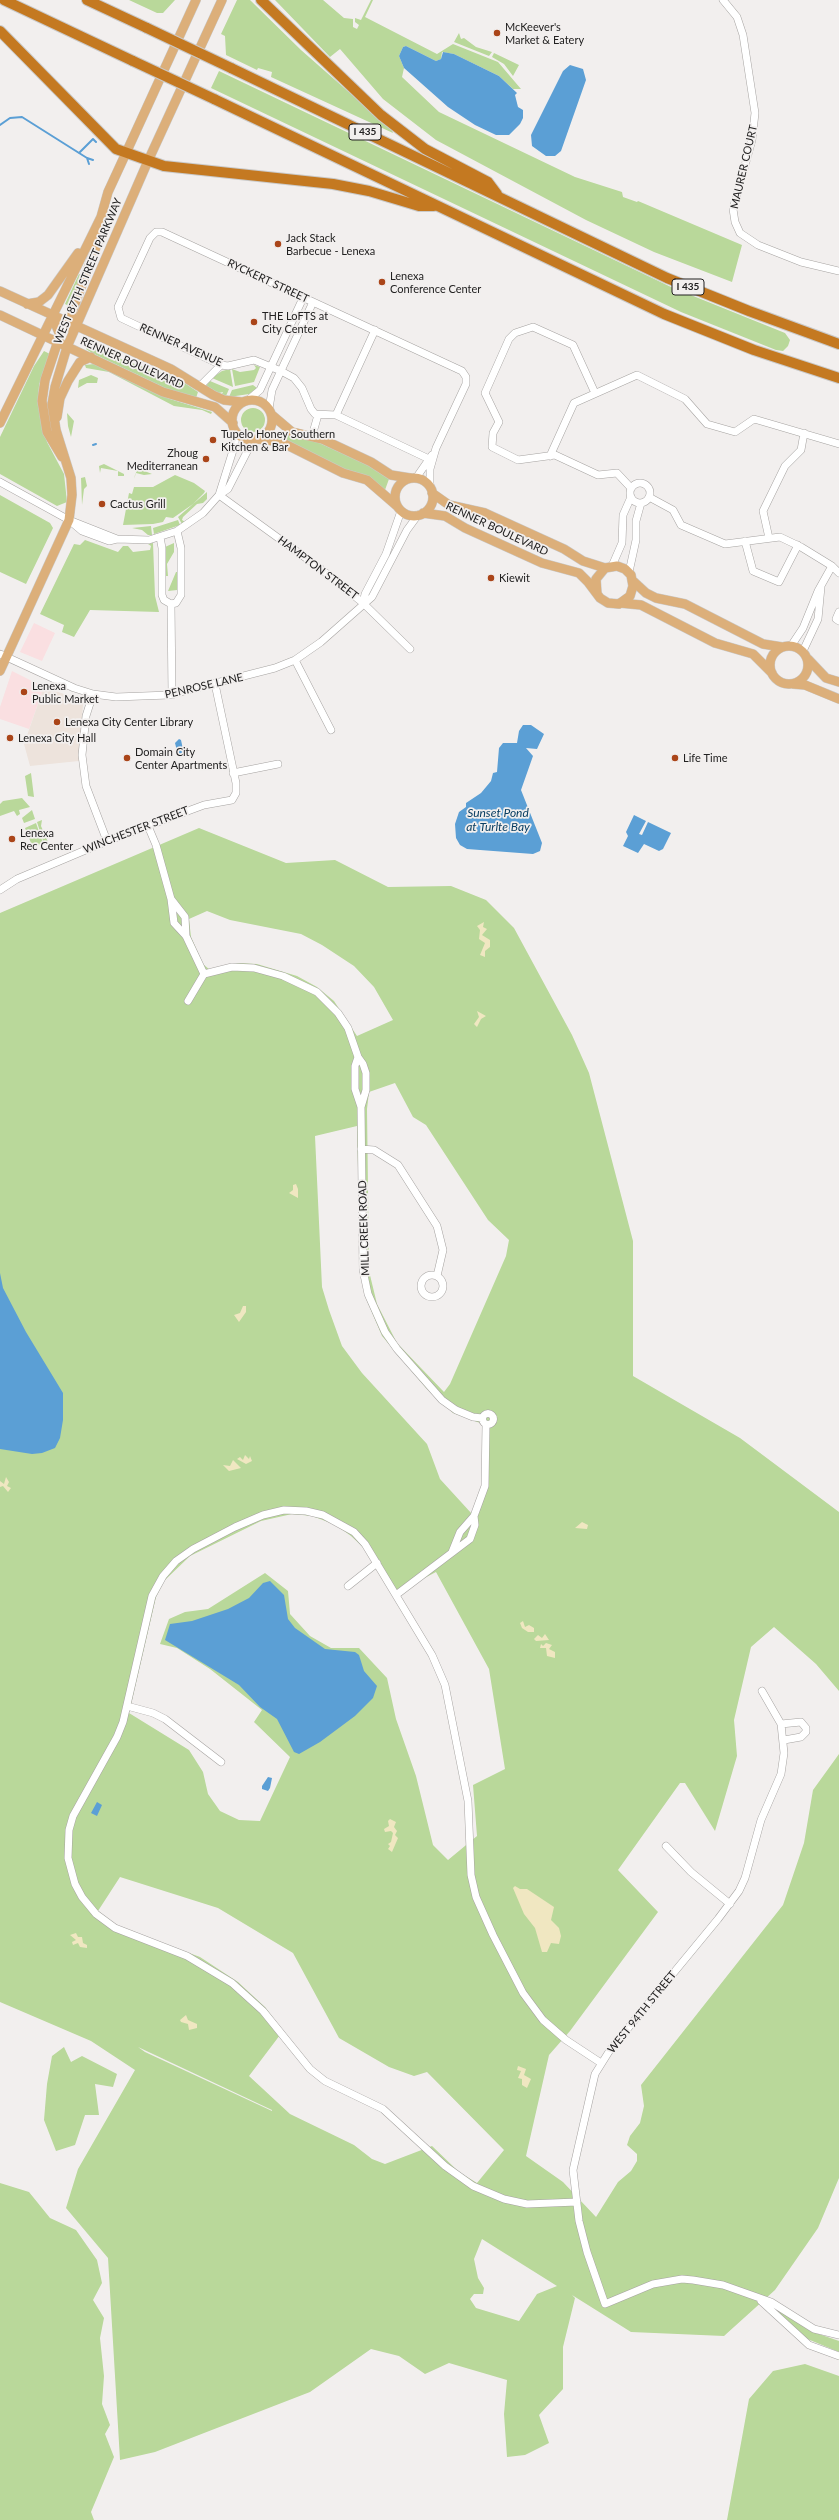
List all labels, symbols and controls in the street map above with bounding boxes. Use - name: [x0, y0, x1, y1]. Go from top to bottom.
- place label: McKeever's Market & Eatery: [505, 20, 584, 46]
- marker: McKeever's Market & Eatery: [492, 28, 502, 38]
- road number: I 435: [349, 124, 381, 140]
- street label: MAURER COURT: [728, 124, 760, 210]
- street label: WEST 87TH STREET PARKWAY: [51, 196, 125, 346]
- place label: Jack Stack Barbecue - Lenexa: [286, 231, 375, 257]
- marker: Jack Stack Barbecue - Lenexa: [273, 239, 283, 249]
- street label: RYCKERT STREET: [225, 256, 311, 306]
- place label: Lenexa Conference Center: [390, 269, 481, 295]
- marker: Lenexa Conference Center: [377, 277, 387, 287]
- road number: I 435: [672, 279, 704, 295]
- place label: THE LoFTS at City Center: [262, 309, 328, 335]
- marker: THE LoFTS at City Center: [249, 317, 259, 327]
- street label: RENNER AVENUE: [137, 321, 225, 369]
- street label: RENNER BOULEVARD: [78, 334, 186, 392]
- place label: Tupelo Honey Southern Kitchen & Bar: [221, 427, 335, 453]
- marker: Tupelo Honey Southern Kitchen & Bar: [208, 435, 218, 445]
- place label: Zhoug Mediterranean: [127, 446, 198, 472]
- marker: Zhoug Mediterranean: [201, 454, 211, 464]
- place label: Cactus Grill: [110, 497, 166, 511]
- marker: Cactus Grill: [97, 499, 107, 509]
- street label: RENNER BOULEVARD: [444, 499, 550, 559]
- street label: HAMPTON STREET: [275, 533, 361, 603]
- place label: Kiewit: [499, 571, 530, 585]
- marker: Kiewit: [486, 573, 496, 583]
- street label: PENROSE LANE: [164, 671, 244, 701]
- place label: Lenexa Public Market: [32, 679, 99, 705]
- marker: Lenexa Public Market: [19, 687, 29, 697]
- place label: Lenexa City Center Library: [65, 715, 193, 729]
- marker: Lenexa City Center Library: [52, 717, 62, 727]
- place label: Lenexa City Hall: [18, 731, 96, 745]
- marker: Lenexa City Hall: [5, 733, 15, 743]
- place label: Domain City Center Apartments: [135, 745, 227, 771]
- place label: Life Time: [683, 751, 728, 765]
- marker: Domain City Center Apartments: [122, 753, 132, 763]
- marker: Life Time: [670, 753, 680, 763]
- street label: WINCHESTER STREET: [81, 804, 191, 856]
- water label: Sunset Pond at Turlte Bay: [466, 806, 530, 834]
- place label: Lenexa Rec Center: [20, 826, 73, 852]
- marker: Lenexa Rec Center: [7, 834, 17, 844]
- street label: MILL CREEK ROAD: [356, 1180, 372, 1276]
- street label: WEST 94TH STREET: [605, 1968, 679, 2056]

